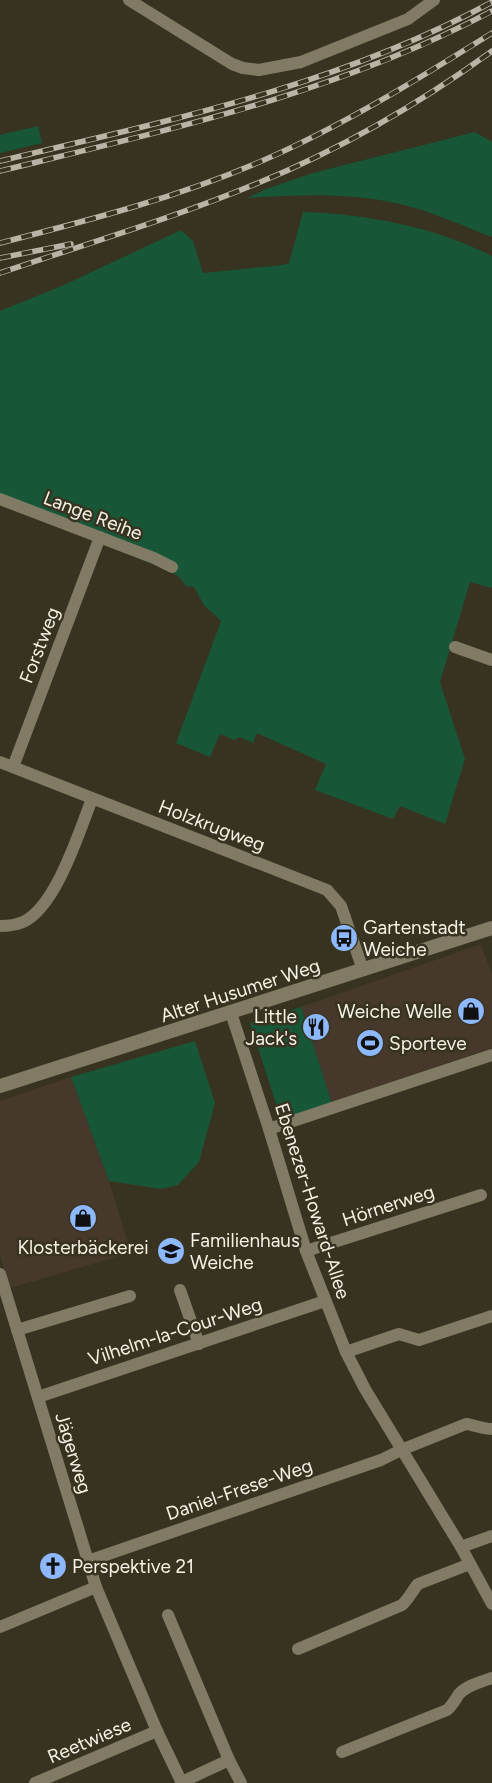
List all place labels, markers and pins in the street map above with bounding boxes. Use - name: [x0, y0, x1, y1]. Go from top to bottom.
- place label: Gartenstadt Weiche: [363, 916, 466, 961]
- bus stop icon: Gartenstadt Weiche: [329, 923, 359, 953]
- shop icon: Weiche Welle: [456, 996, 486, 1026]
- place label: Weiche Welle: [337, 1000, 452, 1023]
- place label: Little Jack's: [245, 1005, 297, 1050]
- restaurant icon: Little Jack's: [301, 1012, 331, 1042]
- sports icon: Sporteve: [355, 1028, 385, 1058]
- place label: Sporteve: [389, 1032, 467, 1055]
- shop icon: Klosterbäckerei: [68, 1203, 98, 1233]
- place label: Familienhaus Weiche: [190, 1229, 300, 1274]
- place label: Klosterbäckerei: [17, 1236, 149, 1259]
- school or university icon: Familienhaus Weiche: [156, 1236, 186, 1266]
- church icon: Perspektive 21: [38, 1551, 68, 1581]
- place label: Perspektive 21: [72, 1555, 194, 1578]

